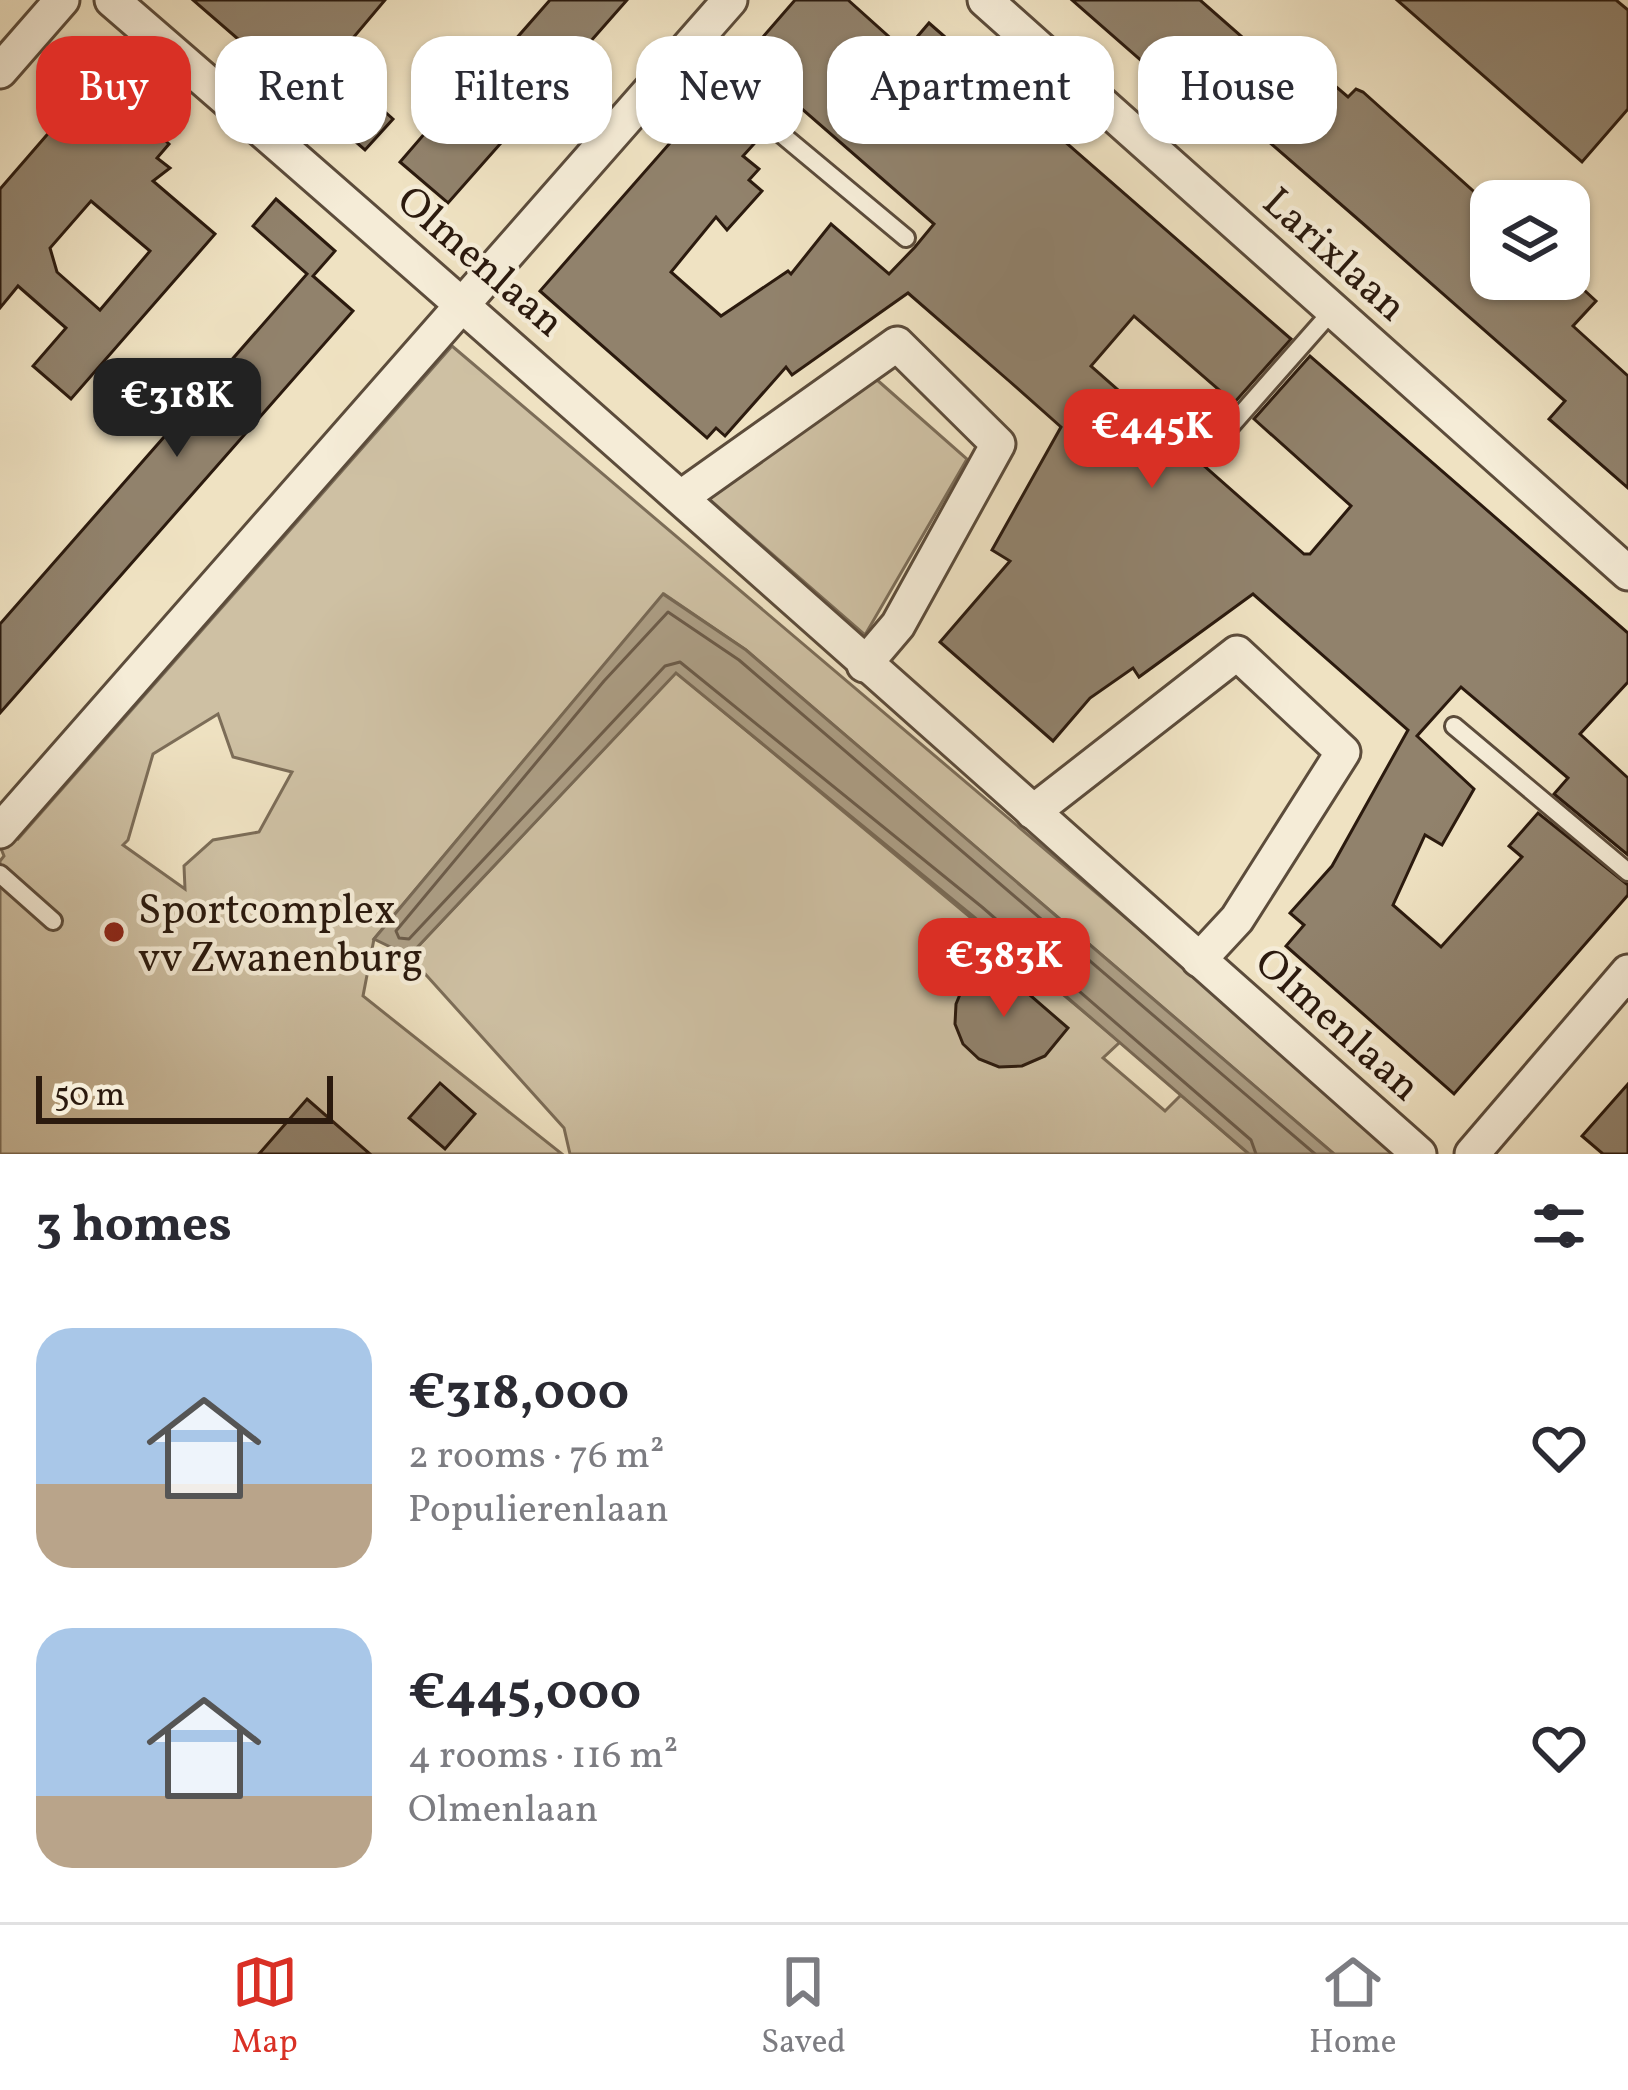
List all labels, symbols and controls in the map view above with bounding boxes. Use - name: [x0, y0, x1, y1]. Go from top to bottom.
- chip: Buy: [36, 36, 191, 144]
- chip: Rent: [215, 36, 387, 144]
- chip: Filters: [411, 36, 612, 144]
- chip: New: [636, 36, 803, 144]
- chip: Apartment: [827, 36, 1114, 144]
- chip: House: [1138, 36, 1337, 144]
- street label: Olmenlaan: [382, 174, 576, 353]
- street label: Larixlaan: [1248, 176, 1418, 337]
- map controls: [1470, 180, 1590, 300]
- button: layers: [1470, 180, 1590, 300]
- pin: €318K: [93, 358, 261, 460]
- text: €318K: [120, 370, 234, 424]
- pin: €445K: [1068, 389, 1236, 491]
- text: €445K: [1091, 401, 1213, 455]
- place label: Sportcomplex vv Zwanenburg: [138, 883, 423, 990]
- pin: €383K: [920, 918, 1088, 1020]
- marker: Sportcomplex vv Zwanenburg: [101, 919, 127, 945]
- text: €383K: [945, 930, 1063, 984]
- street label: Olmenlaan: [1240, 936, 1432, 1117]
- scale bar: [36, 1070, 333, 1123]
- text: 50 m: [54, 1074, 125, 1120]
- text: 3 homes: [36, 1191, 232, 1262]
- icon: filters: [1526, 1193, 1592, 1259]
- text: €318,000: [408, 1359, 629, 1430]
- icon: home: [132, 1376, 276, 1520]
- icon: heart: [1526, 1415, 1592, 1481]
- text: 2 rooms · 76 m²: [408, 1430, 664, 1484]
- text: Populierenlaan: [408, 1484, 669, 1538]
- text: €445,000: [408, 1659, 641, 1730]
- icon: home: [132, 1676, 276, 1820]
- icon: heart: [1526, 1715, 1592, 1781]
- text: 4 rooms · 116 m²: [408, 1730, 678, 1784]
- text: Olmenlaan: [408, 1784, 598, 1838]
- tab: Map: [232, 1949, 298, 2067]
- tab: Saved: [761, 1949, 846, 2067]
- tab: Home: [1309, 1949, 1396, 2067]

